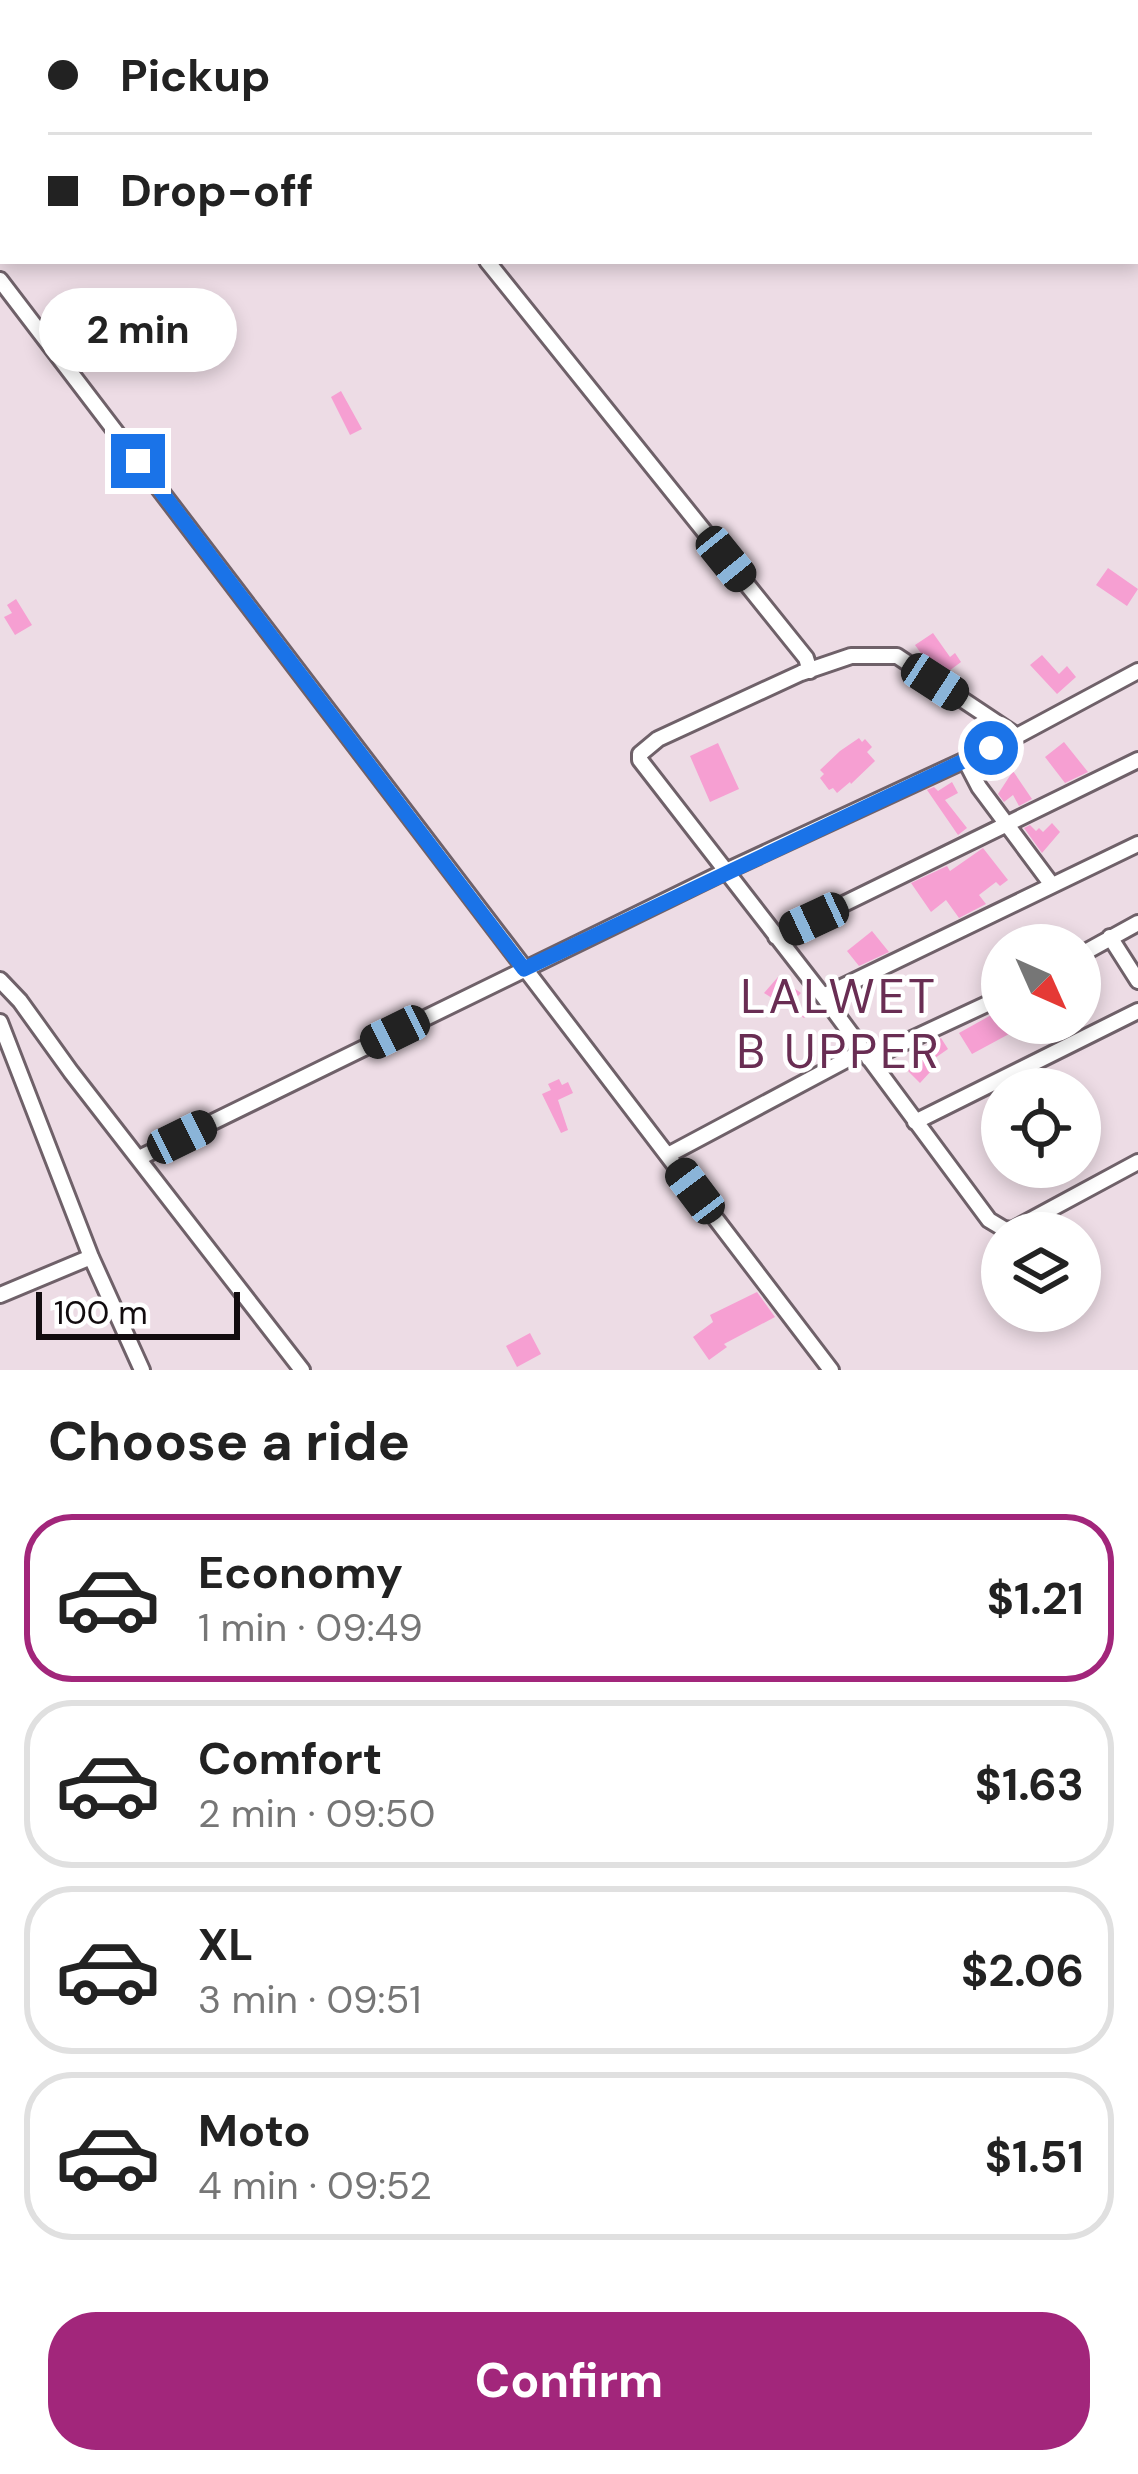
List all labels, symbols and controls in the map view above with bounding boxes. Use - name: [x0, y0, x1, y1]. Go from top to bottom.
- text: Pickup: [120, 46, 270, 105]
- text: Drop-off: [120, 161, 314, 220]
- callout: 2 min: [39, 287, 237, 371]
- text: 2 min: [86, 304, 190, 355]
- route end: [111, 434, 165, 488]
- car: [689, 520, 763, 598]
- car: [895, 647, 975, 717]
- route start: [964, 721, 1018, 775]
- car: [774, 887, 854, 951]
- north arrow: [981, 924, 1101, 1044]
- map controls: [981, 924, 1101, 1332]
- district label: LALWET B UPPER: [736, 965, 942, 1083]
- car: [355, 1000, 435, 1064]
- button: locate: [981, 1068, 1101, 1188]
- car: [142, 1105, 222, 1169]
- car: [659, 1151, 731, 1231]
- button: layers: [981, 1212, 1101, 1332]
- scale bar: [36, 1286, 240, 1339]
- text: 100 m: [54, 1291, 148, 1334]
- text: Choose a ride: [48, 1406, 410, 1477]
- text: Economy: [198, 1543, 403, 1602]
- icon: car: [54, 1544, 162, 1652]
- text: $1.21: [987, 1569, 1084, 1628]
- text: 1 min · 09:49: [198, 1602, 423, 1653]
- text: Comfort: [198, 1729, 382, 1788]
- icon: car: [54, 1730, 162, 1838]
- text: $1.63: [975, 1755, 1084, 1814]
- text: 2 min · 09:50: [198, 1788, 435, 1839]
- text: XL: [198, 1915, 253, 1974]
- icon: car: [54, 1916, 162, 2024]
- text: $2.06: [961, 1941, 1084, 2000]
- text: 3 min · 09:51: [198, 1974, 421, 2025]
- text: Moto: [198, 2101, 311, 2160]
- icon: car: [54, 2102, 162, 2210]
- text: $1.51: [985, 2127, 1084, 2186]
- text: 4 min · 09:52: [198, 2160, 432, 2211]
- button: Confirm: [48, 2312, 1090, 2450]

